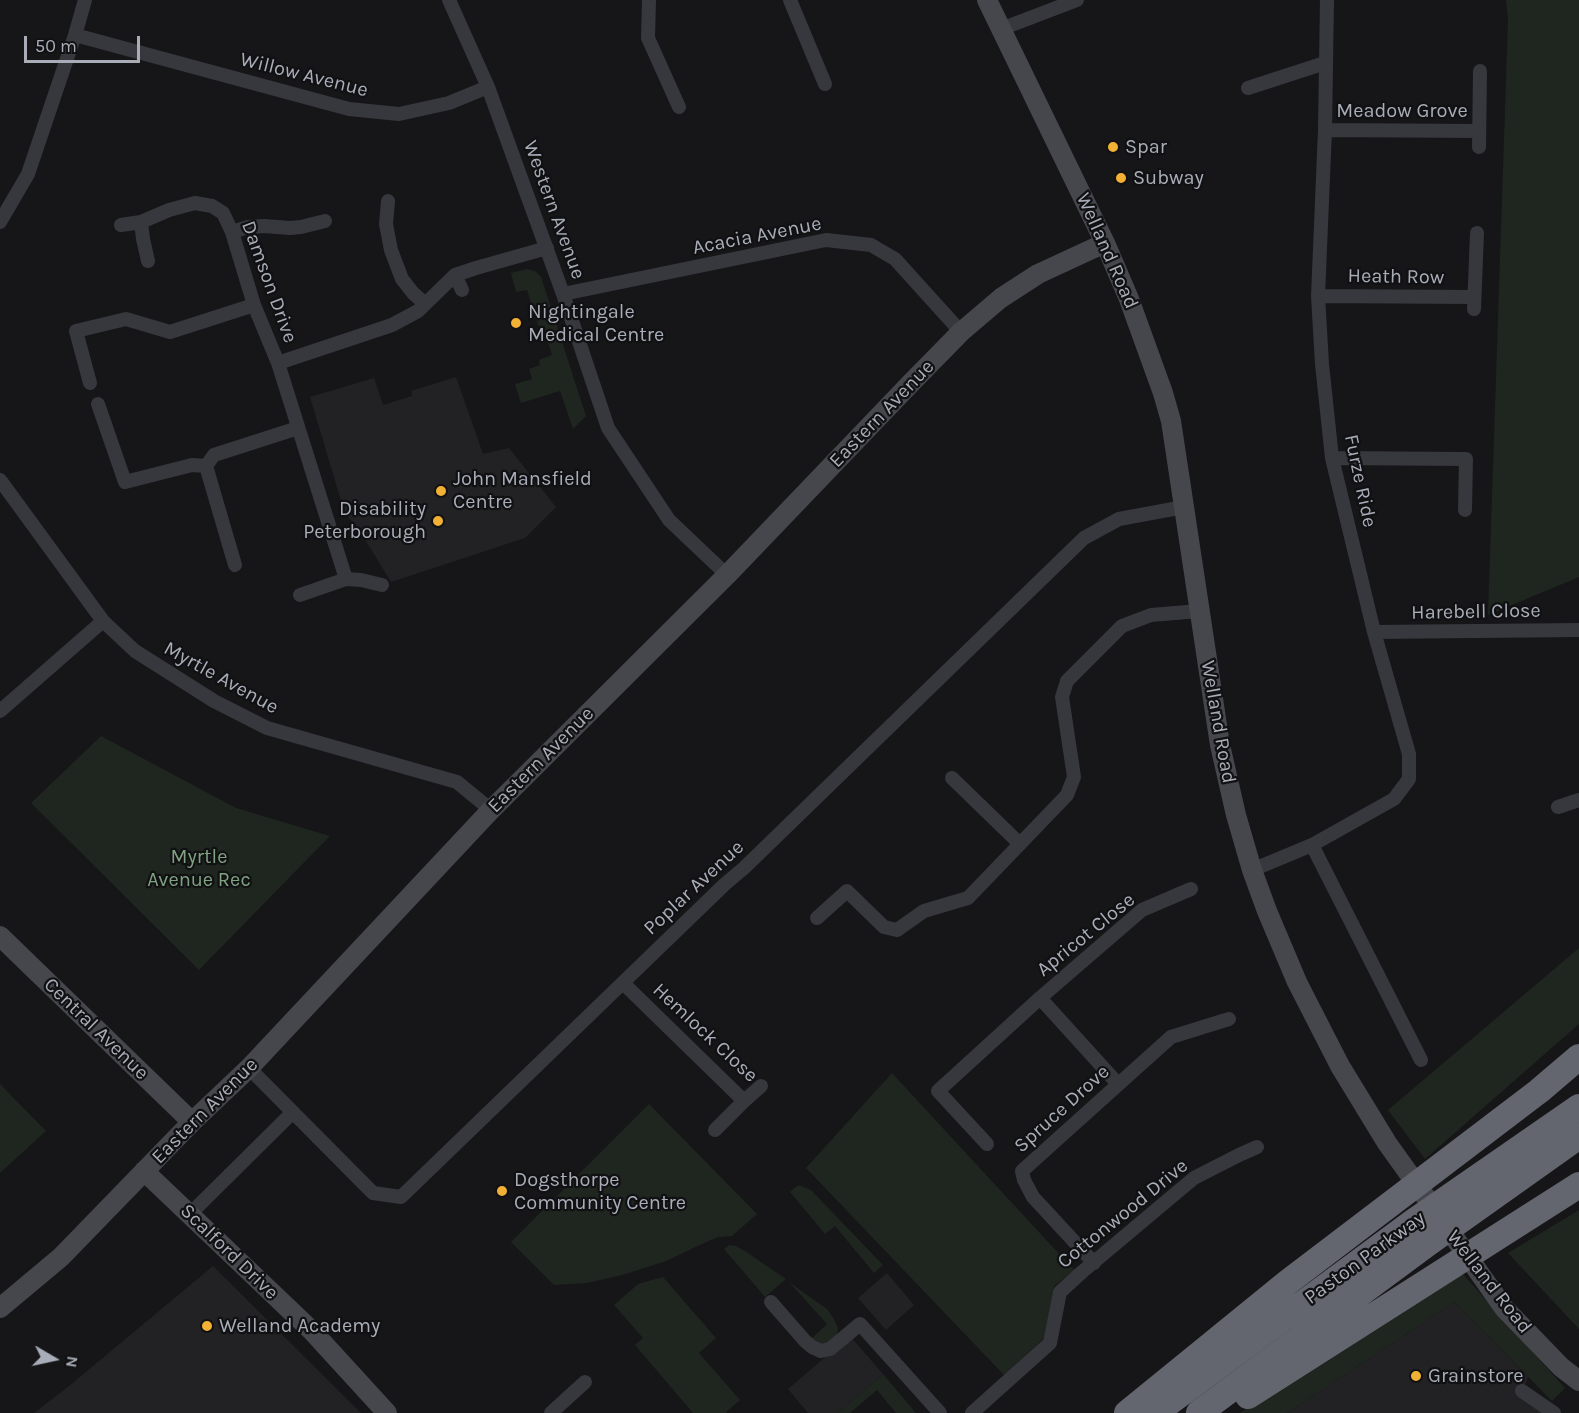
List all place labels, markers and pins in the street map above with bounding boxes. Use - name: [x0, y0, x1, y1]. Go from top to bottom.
- place label: Spar: [1125, 135, 1167, 159]
- marker: Spar: [1106, 140, 1120, 154]
- place label: Subway: [1133, 166, 1204, 190]
- marker: Subway: [1114, 171, 1128, 185]
- place label: Nightingale Medical Centre: [528, 300, 664, 347]
- marker: Nightingale Medical Centre: [509, 316, 523, 330]
- place label: John Mansfield Centre: [453, 467, 592, 514]
- marker: John Mansfield Centre: [434, 484, 448, 498]
- place label: Disability Peterborough: [303, 497, 426, 544]
- marker: Disability Peterborough: [431, 514, 445, 528]
- place label: Dogsthorpe Community Centre: [514, 1168, 686, 1215]
- marker: Dogsthorpe Community Centre: [495, 1184, 509, 1198]
- place label: Welland Academy: [219, 1314, 380, 1338]
- marker: Welland Academy: [200, 1319, 214, 1333]
- place label: Grainstore: [1428, 1364, 1524, 1388]
- marker: Grainstore: [1409, 1369, 1423, 1383]

